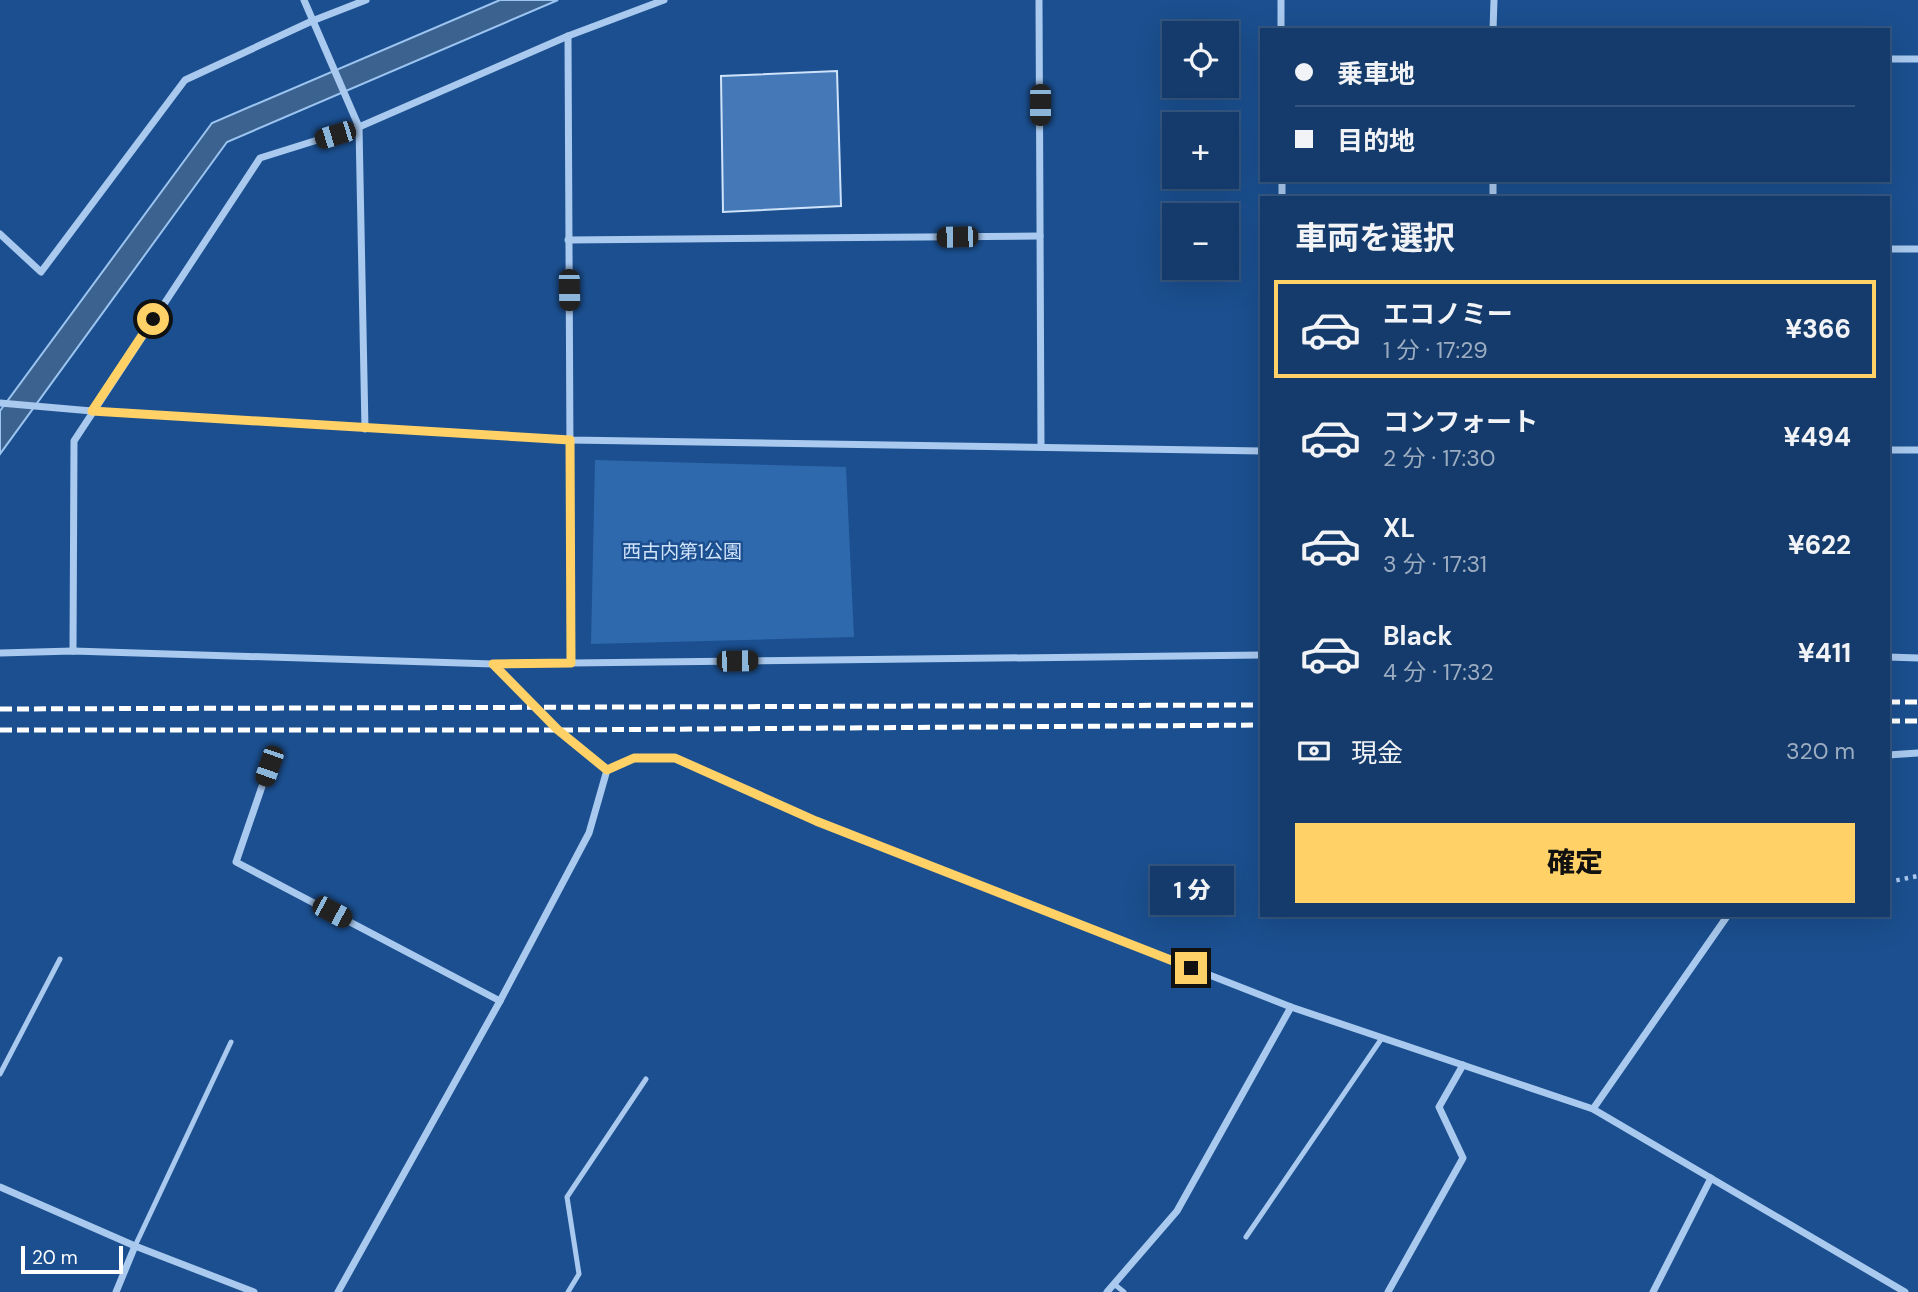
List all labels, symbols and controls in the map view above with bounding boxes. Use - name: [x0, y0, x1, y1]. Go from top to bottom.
- map controls: [1162, 21, 1239, 280]
- button: locate: [1162, 21, 1239, 98]
- text: 乗車地: [1337, 57, 1415, 91]
- car: [1030, 84, 1051, 126]
- button: +: [1162, 112, 1239, 189]
- car: [312, 119, 359, 151]
- text: 目的地: [1337, 124, 1415, 158]
- button: −: [1162, 203, 1239, 280]
- text: 車両を選択: [1295, 217, 1455, 259]
- car: [936, 226, 979, 248]
- car: [559, 269, 580, 311]
- text: エコノミー: [1383, 297, 1513, 331]
- icon: car: [1299, 298, 1362, 361]
- route start: [137, 303, 169, 335]
- text: ¥366: [1785, 312, 1851, 346]
- text: 1 分 · 17:29: [1383, 335, 1488, 365]
- text: コンフォート: [1383, 405, 1538, 439]
- icon: car: [1299, 406, 1362, 469]
- text: ¥494: [1783, 420, 1851, 454]
- text: 2 分 · 17:30: [1383, 443, 1496, 473]
- text: XL: [1383, 511, 1415, 545]
- icon: car: [1299, 514, 1362, 577]
- text: ¥622: [1788, 528, 1851, 562]
- park label: 西古内第1公園: [622, 539, 742, 564]
- text: 3 分 · 17:31: [1383, 549, 1487, 579]
- text: Black: [1383, 619, 1453, 653]
- icon: car: [1299, 622, 1362, 685]
- text: ¥411: [1798, 636, 1851, 670]
- car: [716, 650, 759, 672]
- text: 4 分 · 17:32: [1383, 657, 1494, 687]
- icon: cash: [1295, 732, 1333, 770]
- text: 現金: [1351, 736, 1403, 770]
- text: 320 m: [1786, 736, 1855, 766]
- car: [253, 743, 286, 789]
- button: 確定: [1295, 823, 1855, 903]
- callout: 1 分: [1149, 866, 1233, 916]
- text: 1 分: [1174, 875, 1210, 905]
- car: [309, 893, 356, 931]
- route end: [1175, 952, 1207, 984]
- scale bar: [21, 1243, 122, 1275]
- text: 20 m: [32, 1245, 78, 1270]

